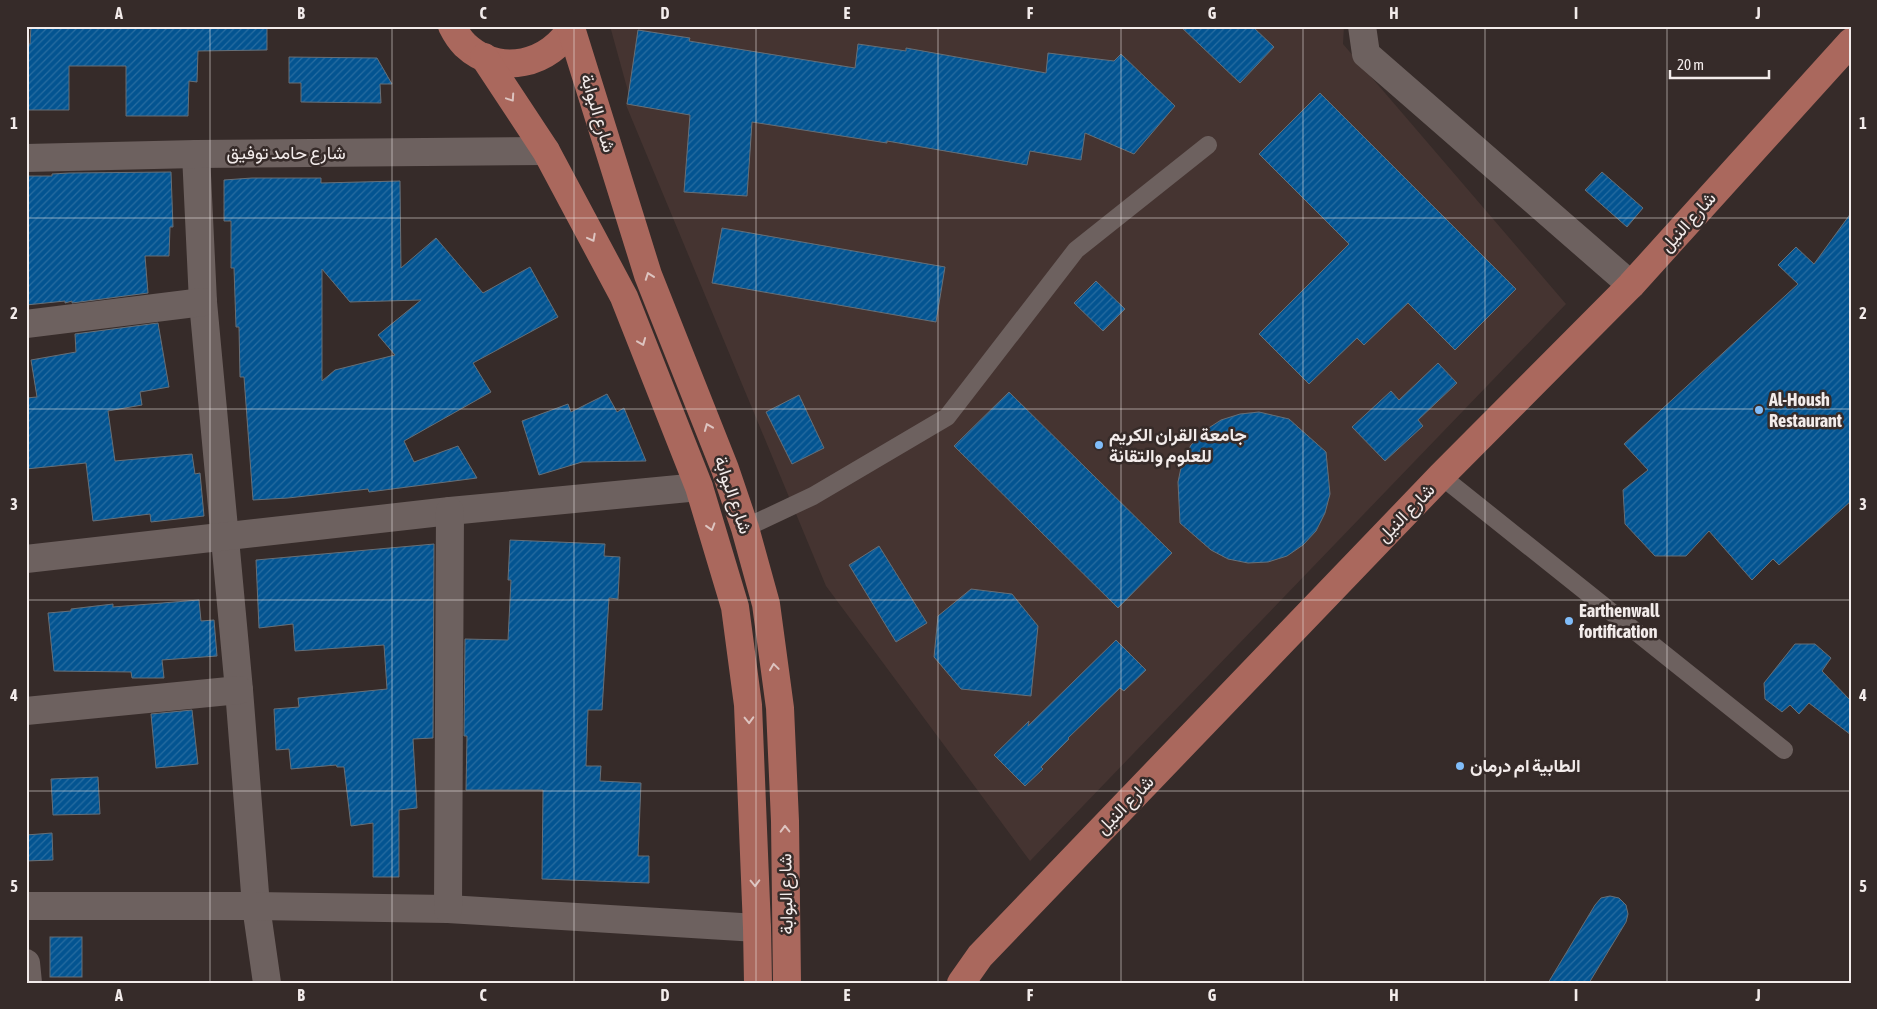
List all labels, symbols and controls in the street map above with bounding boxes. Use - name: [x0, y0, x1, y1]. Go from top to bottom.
- text: A: [114, 4, 123, 22]
- text: B: [297, 4, 305, 22]
- text: C: [479, 4, 487, 22]
- text: D: [661, 4, 670, 22]
- text: E: [844, 4, 851, 22]
- text: F: [1027, 4, 1034, 22]
- text: G: [1208, 4, 1217, 22]
- text: H: [1389, 4, 1399, 22]
- text: I: [1574, 4, 1578, 22]
- text: J: [1754, 4, 1761, 22]
- scale bar: [1670, 48, 1768, 80]
- text: 20 m: [1677, 56, 1704, 73]
- street label: شارع البوابة: [575, 71, 620, 155]
- one-way arrow: [505, 92, 514, 102]
- text: 1: [10, 114, 18, 132]
- text: 1: [1859, 114, 1867, 132]
- street label: شارع حامد توفيق: [226, 142, 346, 165]
- street label: شارع النيل: [1655, 187, 1721, 257]
- one-way arrow: [586, 233, 596, 242]
- one-way arrow: [645, 272, 655, 280]
- text: 2: [10, 304, 18, 322]
- text: 2: [1859, 304, 1867, 322]
- one-way arrow: [635, 337, 646, 346]
- place label: Al-Housh Restaurant: [1768, 389, 1843, 431]
- marker: Al-Housh Restaurant: [1753, 404, 1765, 416]
- one-way arrow: [704, 423, 715, 432]
- place label: جامعة القران الكريم للعلوم والتقانة: [1109, 424, 1247, 468]
- marker: جامعة القران الكريم للعلوم والتقانة: [1093, 439, 1105, 451]
- street label: شارع البوابة: [708, 453, 757, 537]
- street label: شارع النيل: [1373, 479, 1440, 548]
- text: 3: [10, 495, 18, 513]
- text: 3: [1859, 495, 1867, 513]
- one-way arrow: [706, 522, 716, 531]
- place label: Earthenwall fortification: [1578, 600, 1660, 642]
- marker: Earthenwall fortification: [1563, 615, 1575, 627]
- one-way arrow: [769, 663, 780, 671]
- text: 4: [9, 686, 18, 704]
- text: 4: [1858, 686, 1867, 704]
- one-way arrow: [743, 716, 754, 724]
- place label: الطابية ام درمان: [1470, 755, 1581, 778]
- marker: الطابية ام درمان: [1454, 760, 1466, 772]
- street label: شارع النيل: [1092, 771, 1159, 840]
- one-way arrow: [780, 825, 790, 832]
- street label: شارع البوابة: [774, 853, 799, 935]
- text: 5: [10, 877, 18, 895]
- text: 5: [1859, 877, 1867, 895]
- one-way arrow: [750, 879, 761, 887]
- text: A: [114, 986, 123, 1004]
- text: B: [297, 986, 305, 1004]
- text: C: [479, 986, 487, 1004]
- text: D: [661, 986, 670, 1004]
- text: E: [844, 986, 851, 1004]
- text: F: [1027, 986, 1034, 1004]
- text: G: [1208, 986, 1217, 1004]
- text: H: [1389, 986, 1399, 1004]
- text: I: [1574, 986, 1578, 1004]
- text: J: [1754, 986, 1761, 1004]

